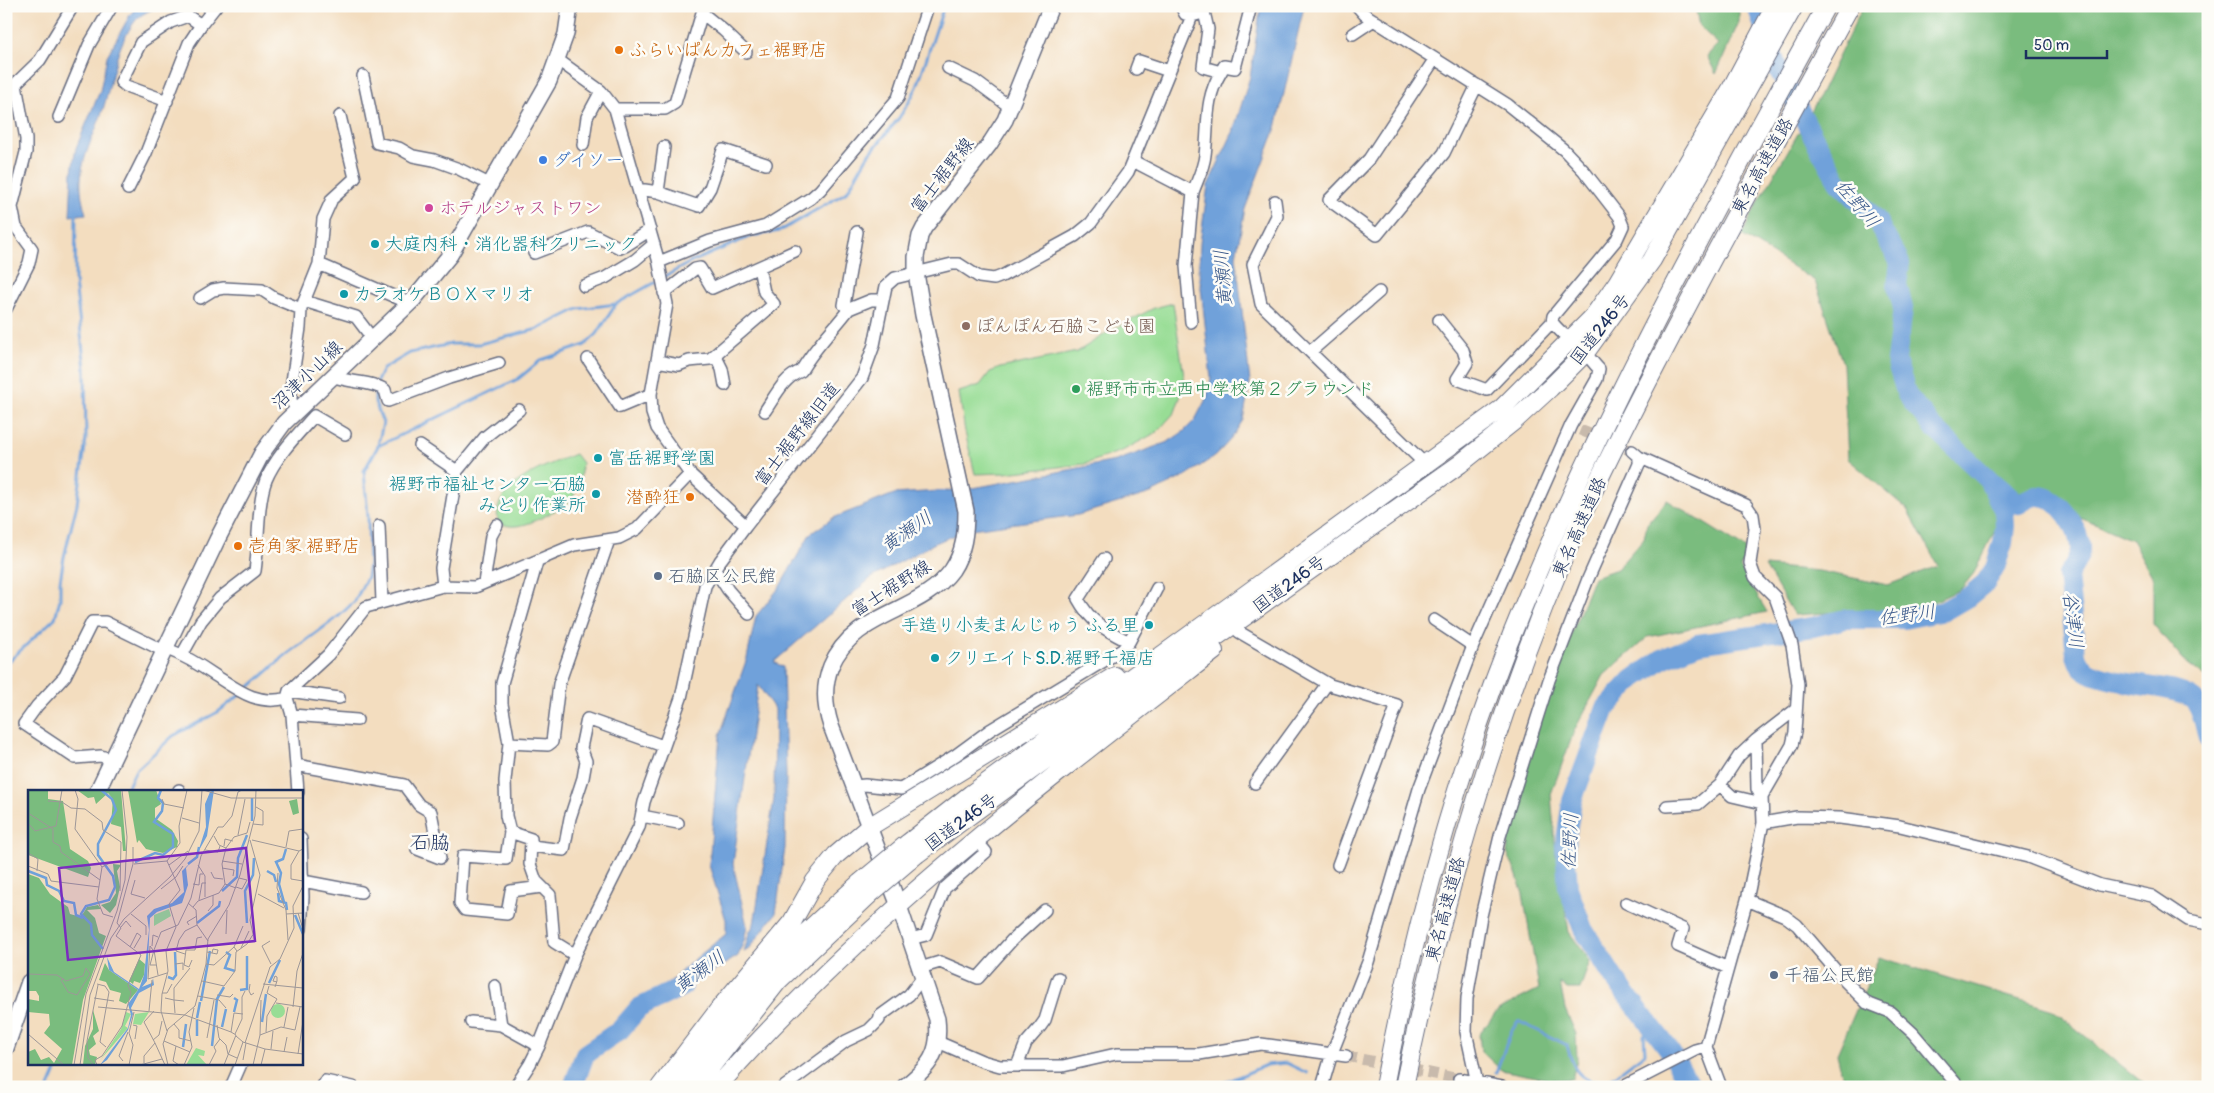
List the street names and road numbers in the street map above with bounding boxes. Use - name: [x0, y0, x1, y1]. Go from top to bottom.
- street label: 東名高速道路: [1726, 113, 1799, 219]
- street label: 富士裾野線: [906, 133, 979, 218]
- street label: 国道246号: [1565, 289, 1636, 370]
- street label: 沼津小山線: [267, 336, 348, 415]
- street label: 富士裾野線旧道: [750, 378, 845, 491]
- street label: 東名高速道路: [1547, 473, 1612, 581]
- street label: 国道246号: [1248, 550, 1330, 619]
- street label: 富士裾野線: [847, 555, 936, 622]
- street label: 国道246号: [920, 788, 1002, 857]
- street label: 東名高速道路: [1420, 854, 1471, 964]

